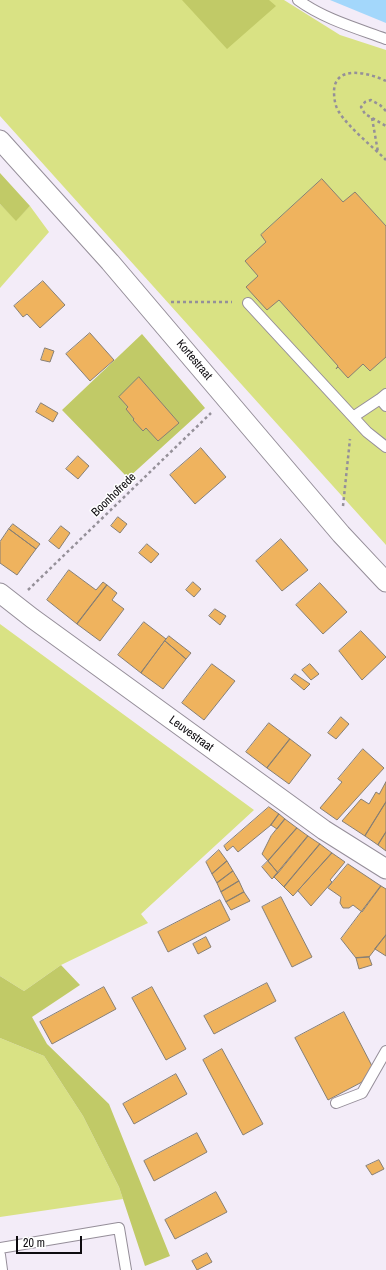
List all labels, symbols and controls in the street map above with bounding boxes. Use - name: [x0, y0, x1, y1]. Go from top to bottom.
- street label: Kortestraat: [173, 337, 215, 383]
- street label: Boonhofrede: [89, 470, 139, 520]
- street label: Leuvestraat: [166, 713, 216, 755]
- scale bar: [18, 1228, 84, 1254]
- text: 20 m: [23, 1235, 45, 1251]

